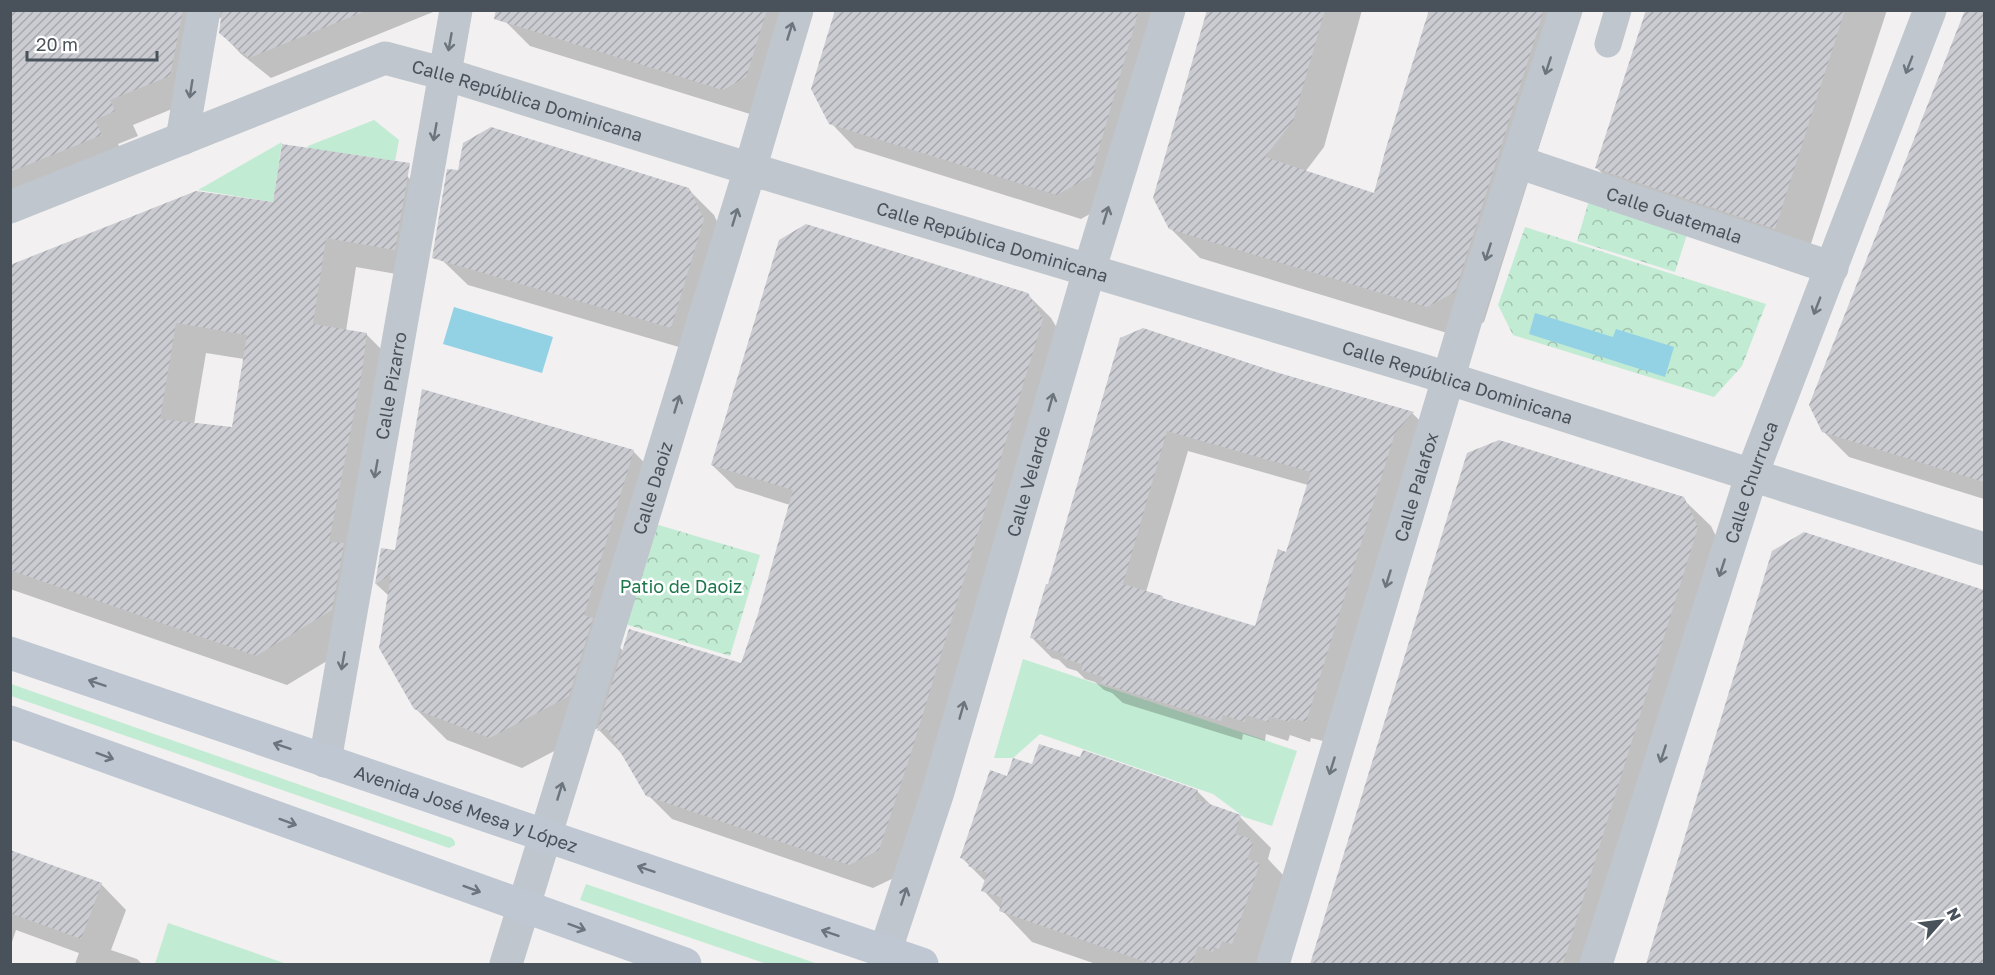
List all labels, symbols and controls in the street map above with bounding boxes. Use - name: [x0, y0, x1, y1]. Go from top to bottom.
- one-way arrow: [785, 22, 796, 41]
- scale bar: [27, 24, 158, 62]
- one-way arrow: [444, 32, 455, 52]
- text: 20 m: [36, 33, 78, 55]
- street label: Calle República Dominicana: [409, 55, 646, 146]
- one-way arrow: [1903, 55, 1914, 74]
- one-way arrow: [1542, 56, 1553, 75]
- one-way arrow: [185, 79, 196, 98]
- one-way arrow: [429, 121, 440, 141]
- street label: Calle Guatemala: [1604, 182, 1745, 248]
- street label: Calle República Dominicana: [874, 196, 1111, 287]
- one-way arrow: [1101, 206, 1112, 225]
- one-way arrow: [730, 208, 741, 227]
- one-way arrow: [1482, 242, 1493, 261]
- one-way arrow: [1811, 296, 1822, 315]
- street label: Calle Pizarro: [370, 330, 411, 441]
- street label: Calle República Dominicana: [1339, 336, 1576, 428]
- one-way arrow: [1046, 393, 1057, 412]
- one-way arrow: [672, 395, 683, 414]
- street label: Calle Churruca: [1720, 418, 1782, 546]
- street label: Calle Velarde: [1002, 423, 1055, 539]
- street label: Calle Palafox: [1389, 429, 1443, 544]
- street label: Calle Daoiz: [627, 439, 677, 537]
- one-way arrow: [370, 458, 381, 478]
- one-way arrow: [1716, 558, 1727, 577]
- one-way arrow: [1382, 569, 1393, 588]
- park label: Patio de Daoiz: [620, 575, 742, 597]
- one-way arrow: [337, 650, 348, 670]
- one-way arrow: [89, 676, 107, 687]
- one-way arrow: [957, 701, 968, 720]
- one-way arrow: [273, 739, 292, 750]
- one-way arrow: [1657, 744, 1668, 763]
- one-way arrow: [95, 751, 114, 762]
- one-way arrow: [1326, 756, 1337, 775]
- street label: Avenida José Mesa y López: [352, 760, 581, 857]
- one-way arrow: [555, 782, 566, 801]
- one-way arrow: [279, 818, 297, 829]
- one-way arrow: [637, 862, 656, 873]
- one-way arrow: [462, 884, 481, 895]
- one-way arrow: [899, 887, 910, 906]
- north arrow: [1911, 891, 1971, 951]
- text: N: [1943, 904, 1966, 924]
- one-way arrow: [567, 922, 586, 933]
- one-way arrow: [821, 926, 840, 937]

